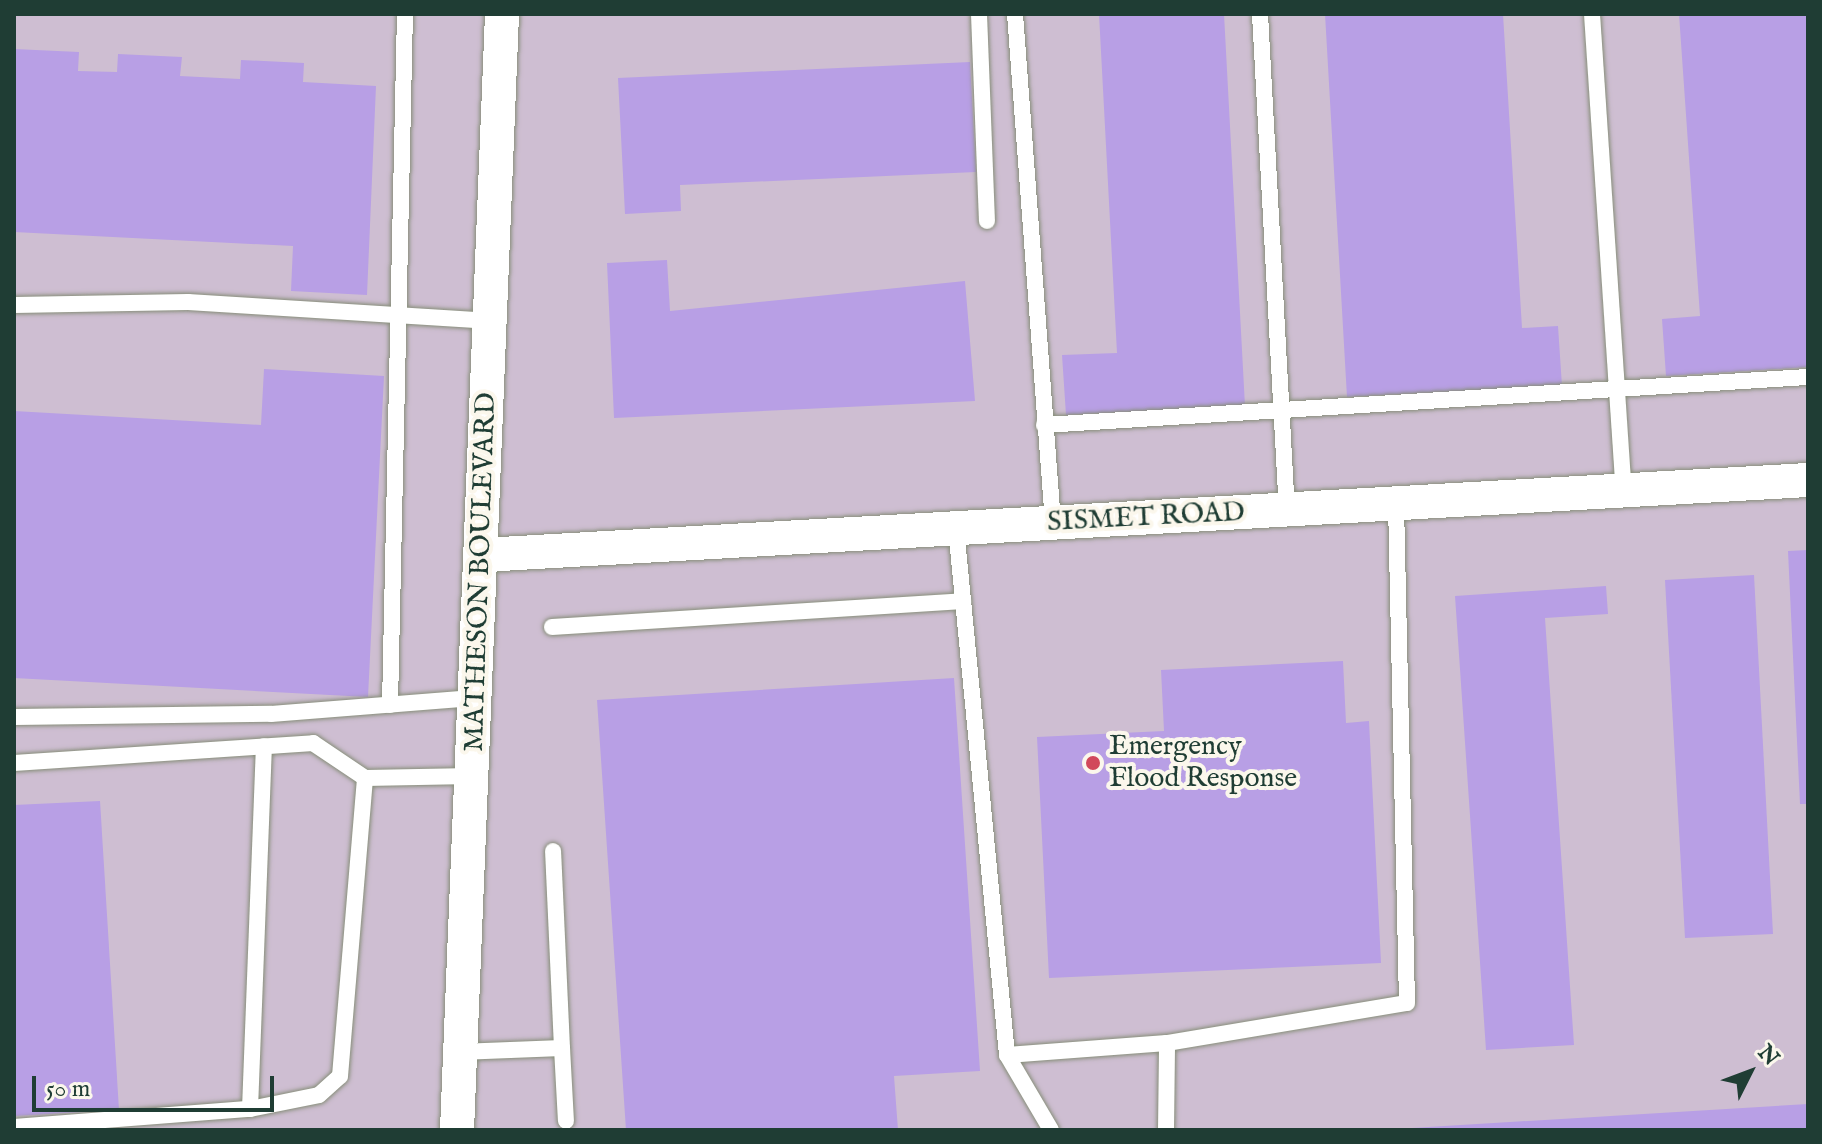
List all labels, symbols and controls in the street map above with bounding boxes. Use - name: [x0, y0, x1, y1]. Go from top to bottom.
- street label: MATHESON BOULEVARD: [458, 392, 504, 752]
- street label: SISMET ROAD: [1046, 496, 1246, 540]
- place label: Emergency Flood Response: [1109, 730, 1297, 796]
- marker: Emergency Flood Response: [1084, 754, 1102, 772]
- north arrow: [1710, 1032, 1790, 1112]
- text: N: [1751, 1039, 1785, 1072]
- scale bar: [36, 1060, 278, 1110]
- text: 50 m: [46, 1074, 90, 1105]

